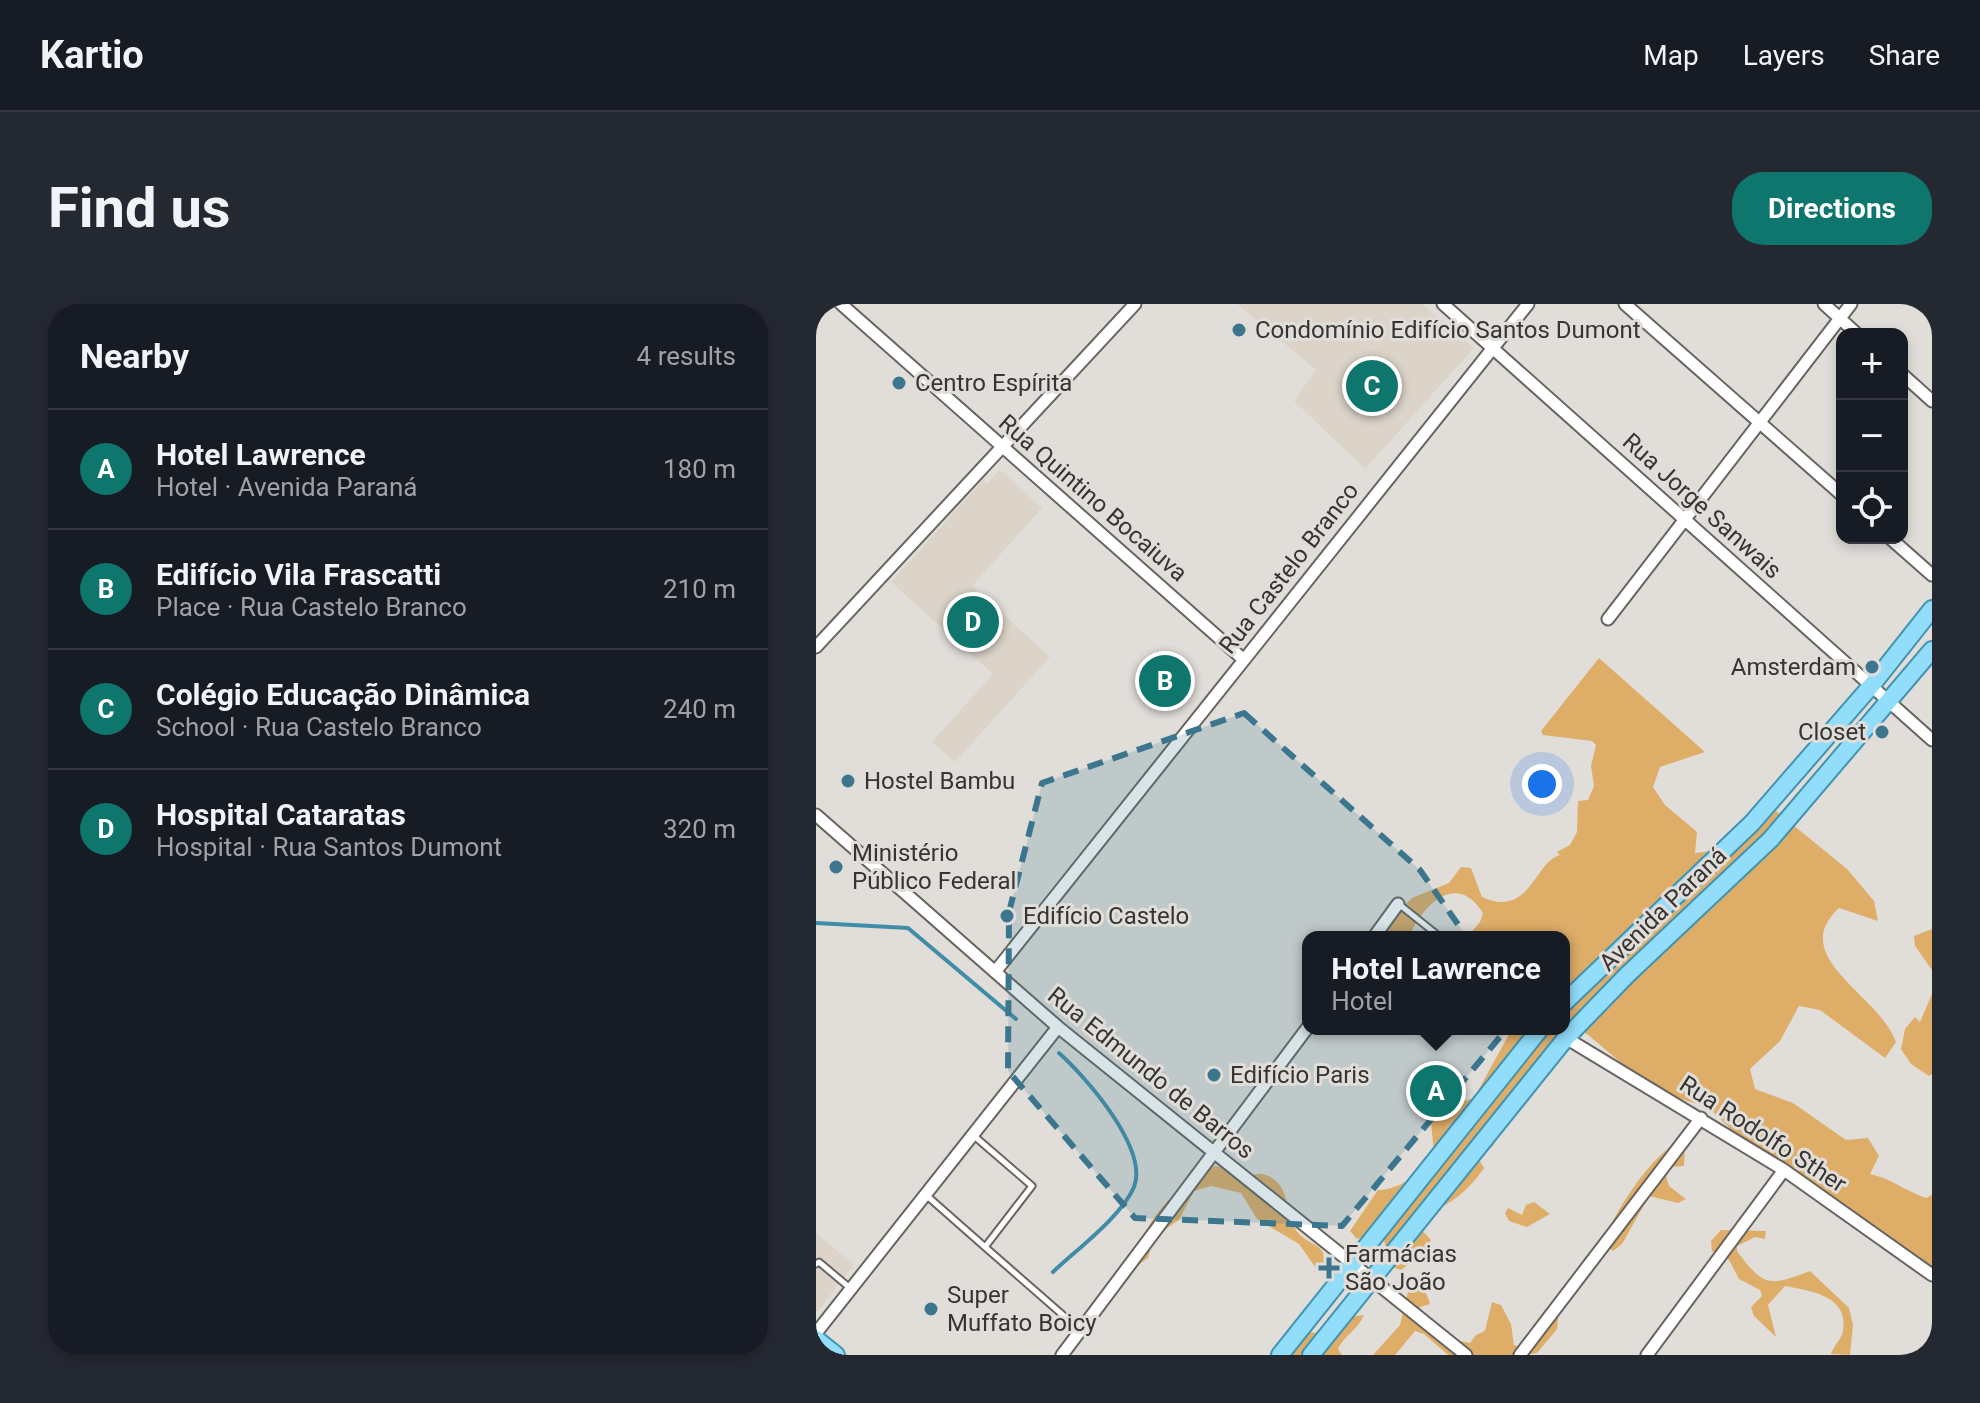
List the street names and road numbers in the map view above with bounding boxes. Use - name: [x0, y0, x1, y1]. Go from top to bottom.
- street label: Rua Quintino Bocaiuva: [993, 409, 1193, 587]
- street label: Rua Jorge Sanwais: [1617, 427, 1787, 585]
- street label: Rua Castelo Branco: [1214, 477, 1364, 659]
- street label: Avenida Paraná: [1594, 841, 1732, 977]
- street label: Rua Edmundo de Barros: [1042, 981, 1260, 1165]
- street label: Rua Rodolfo Sther: [1675, 1070, 1851, 1198]

